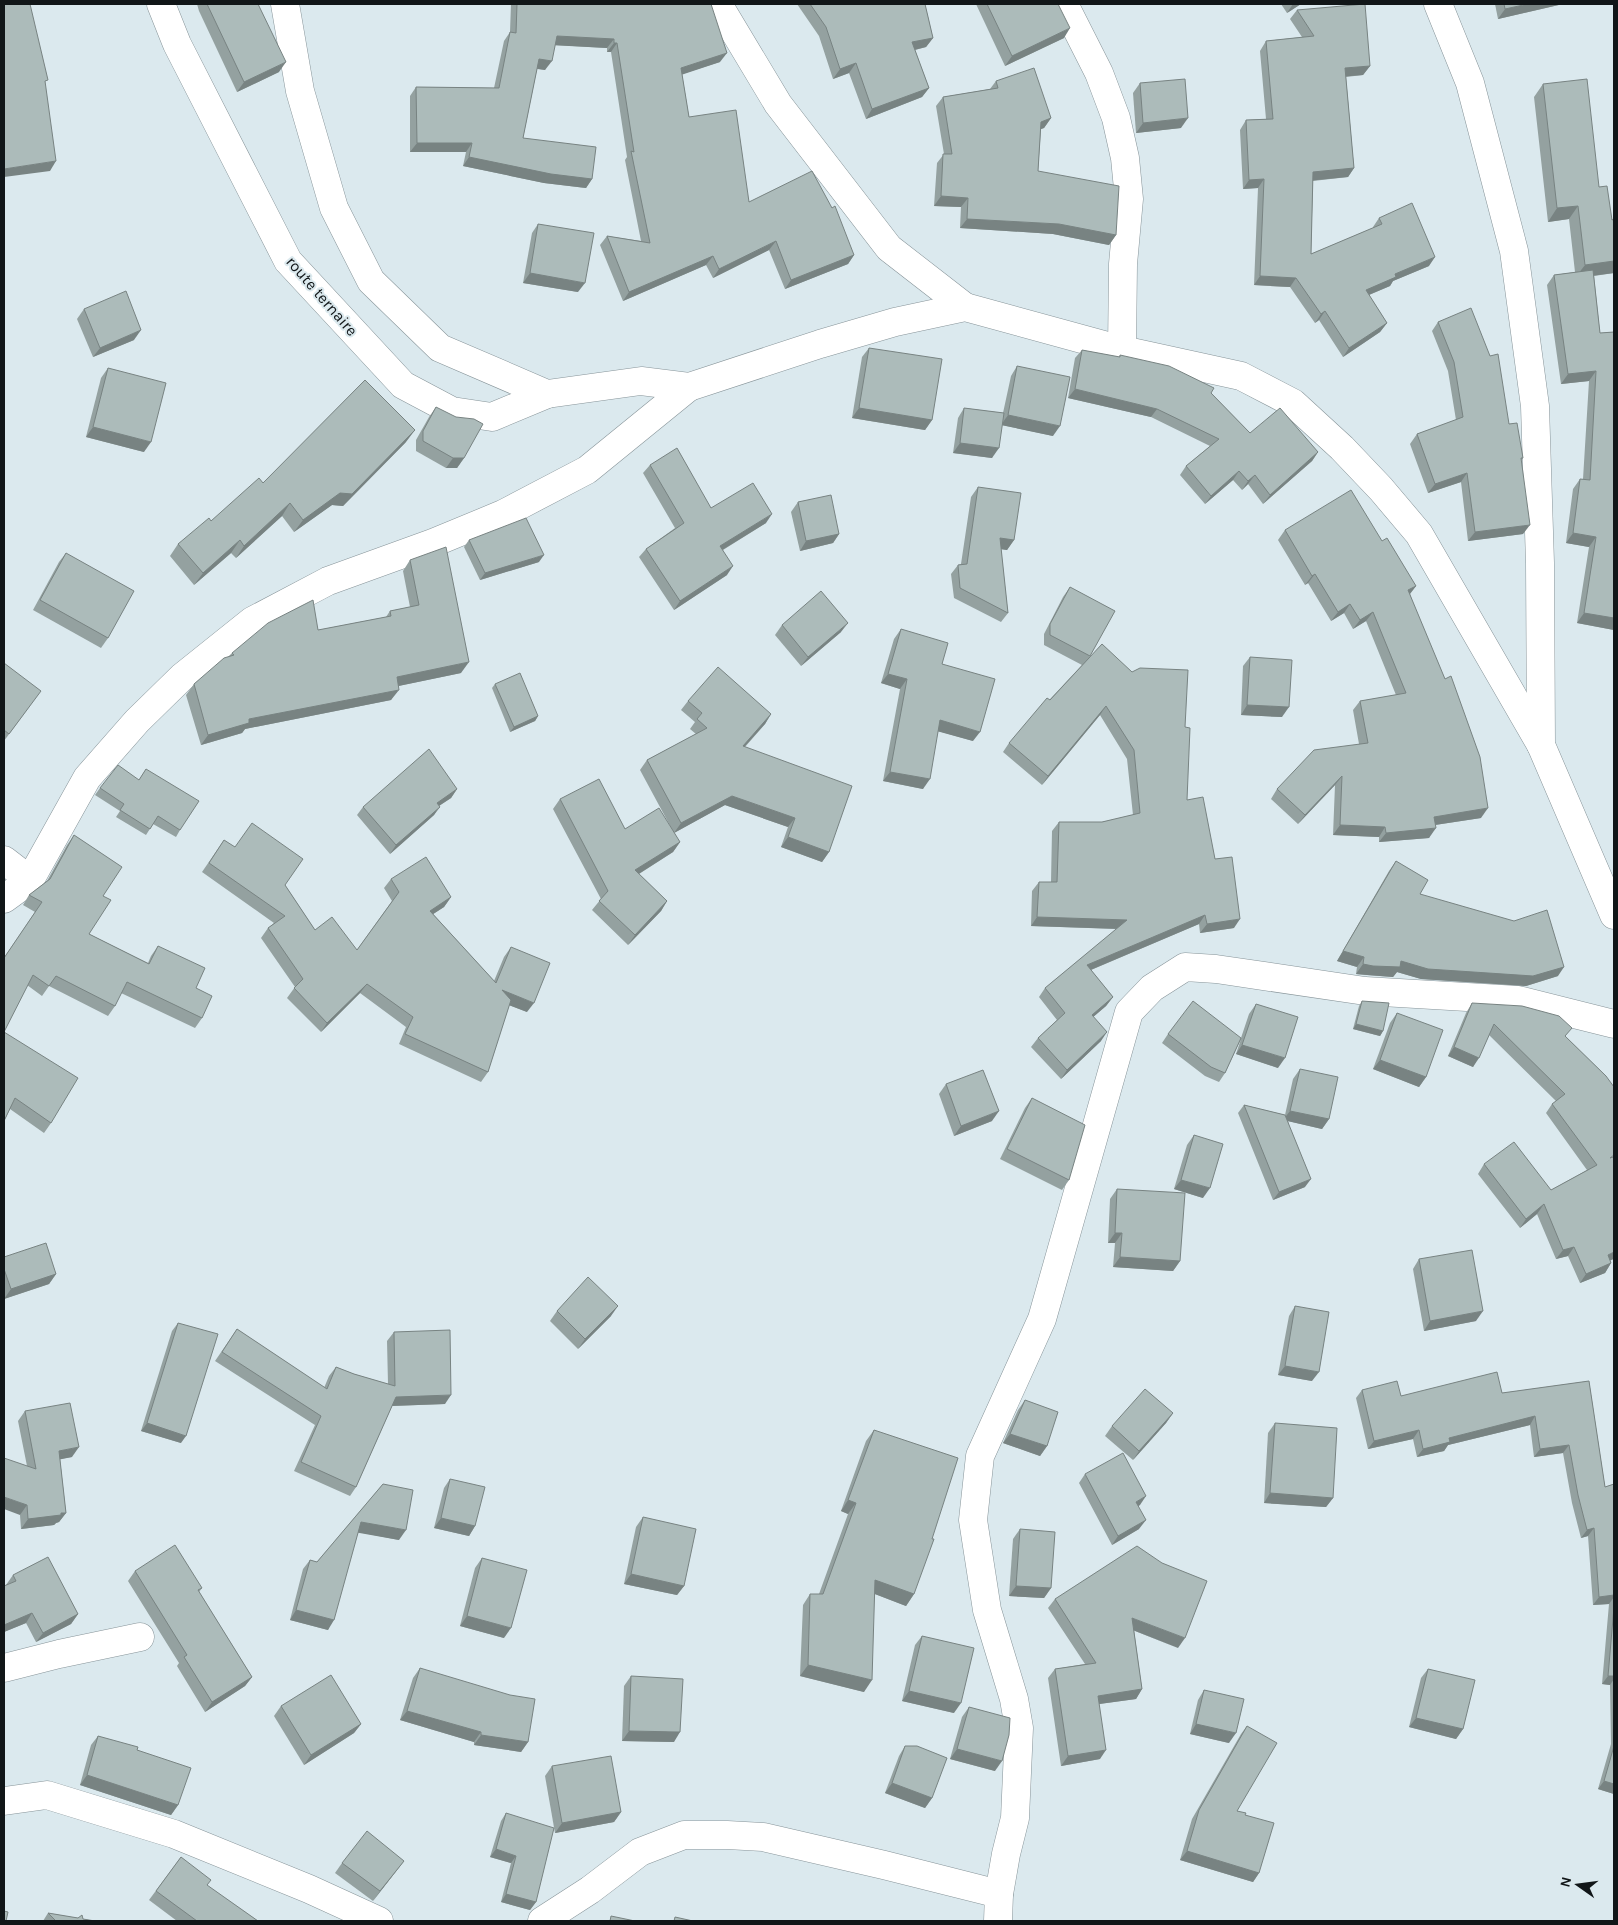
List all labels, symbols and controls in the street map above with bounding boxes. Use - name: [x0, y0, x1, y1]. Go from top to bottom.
- street label: route ternaire: [282, 252, 362, 340]
- north arrow: [1553, 1860, 1603, 1910]
- text: N: [1556, 1875, 1575, 1889]

